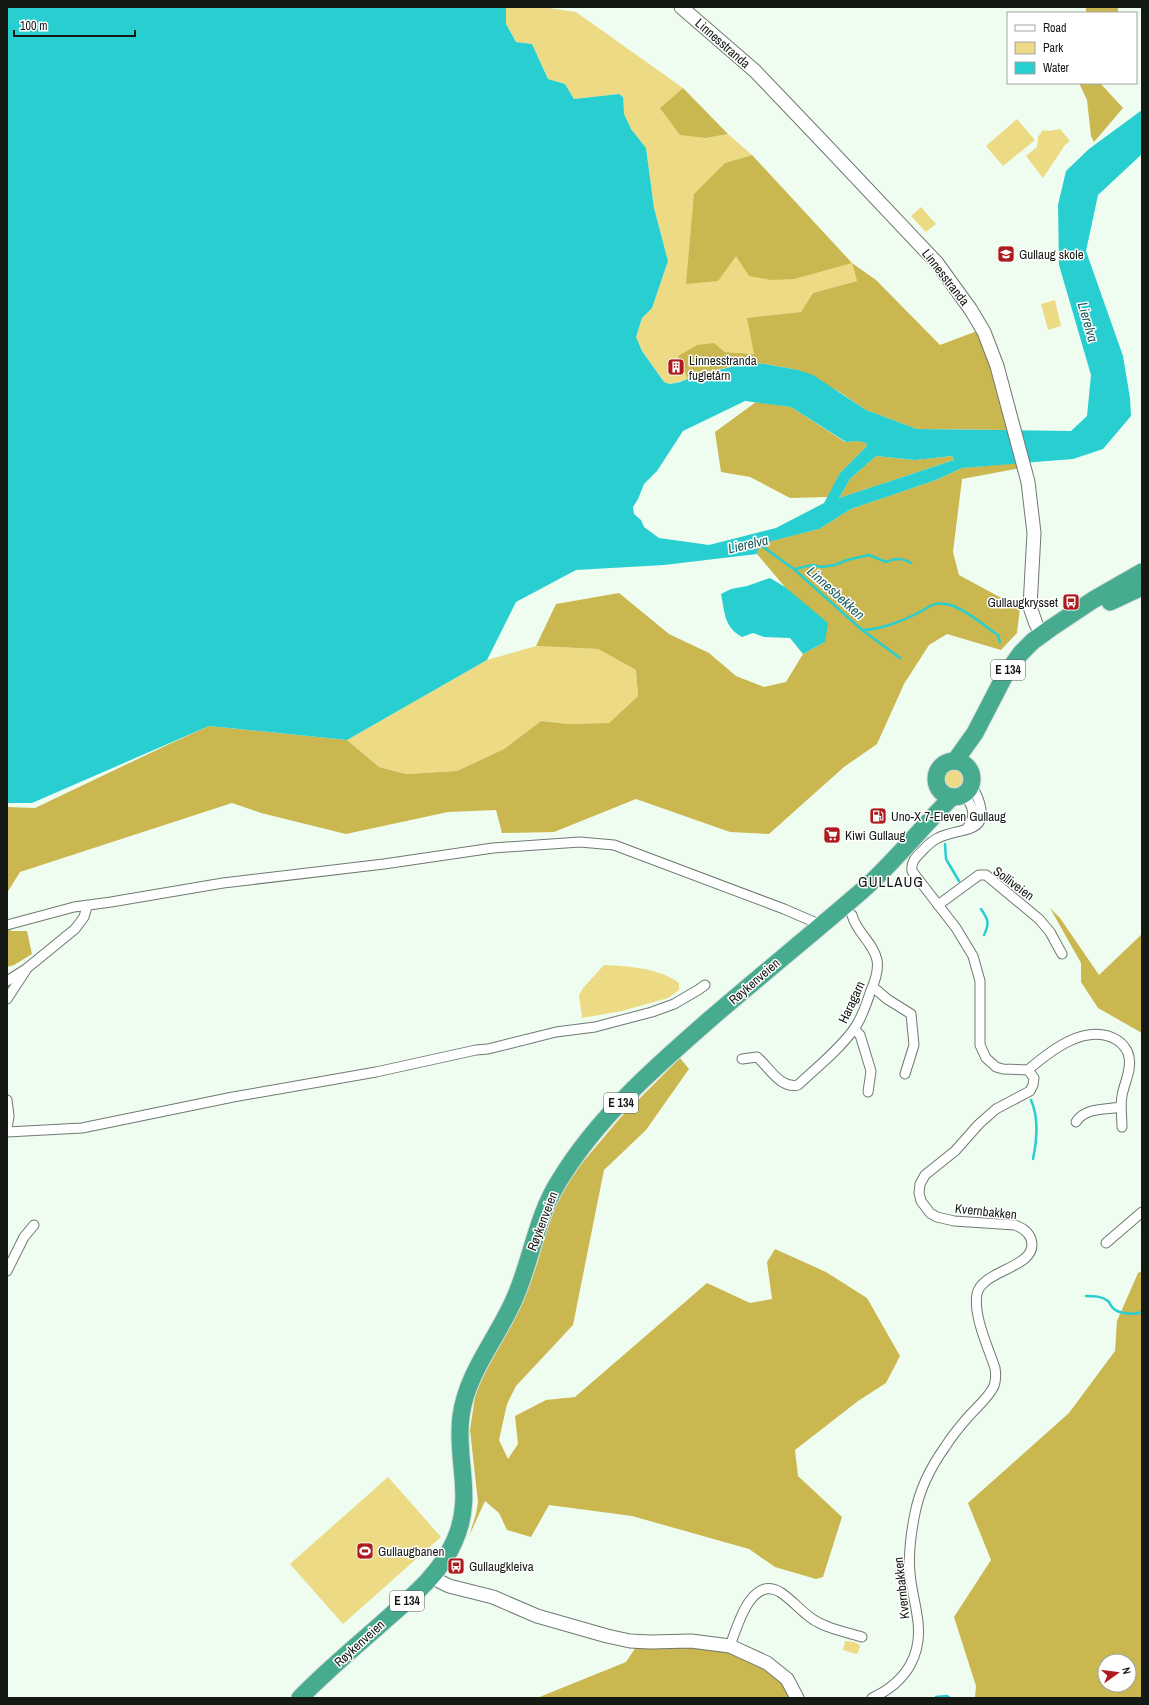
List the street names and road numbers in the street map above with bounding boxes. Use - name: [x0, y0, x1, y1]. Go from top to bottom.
- street label: Linnesstranda: [692, 15, 754, 72]
- street label: Linnesstranda: [918, 245, 973, 309]
- road number: E 134: [991, 660, 1025, 680]
- street label: Solliveien: [990, 863, 1038, 904]
- street label: Røykenveien: [725, 955, 783, 1008]
- street label: Haragarn: [834, 978, 869, 1026]
- road number: E 134: [604, 1093, 638, 1113]
- street label: Røykenveien: [523, 1189, 562, 1253]
- street label: Kvernbakken: [954, 1200, 1018, 1223]
- street label: Kvernbakken: [890, 1556, 913, 1620]
- road number: E 134: [390, 1591, 424, 1611]
- street label: Røykenveien: [331, 1616, 388, 1671]

